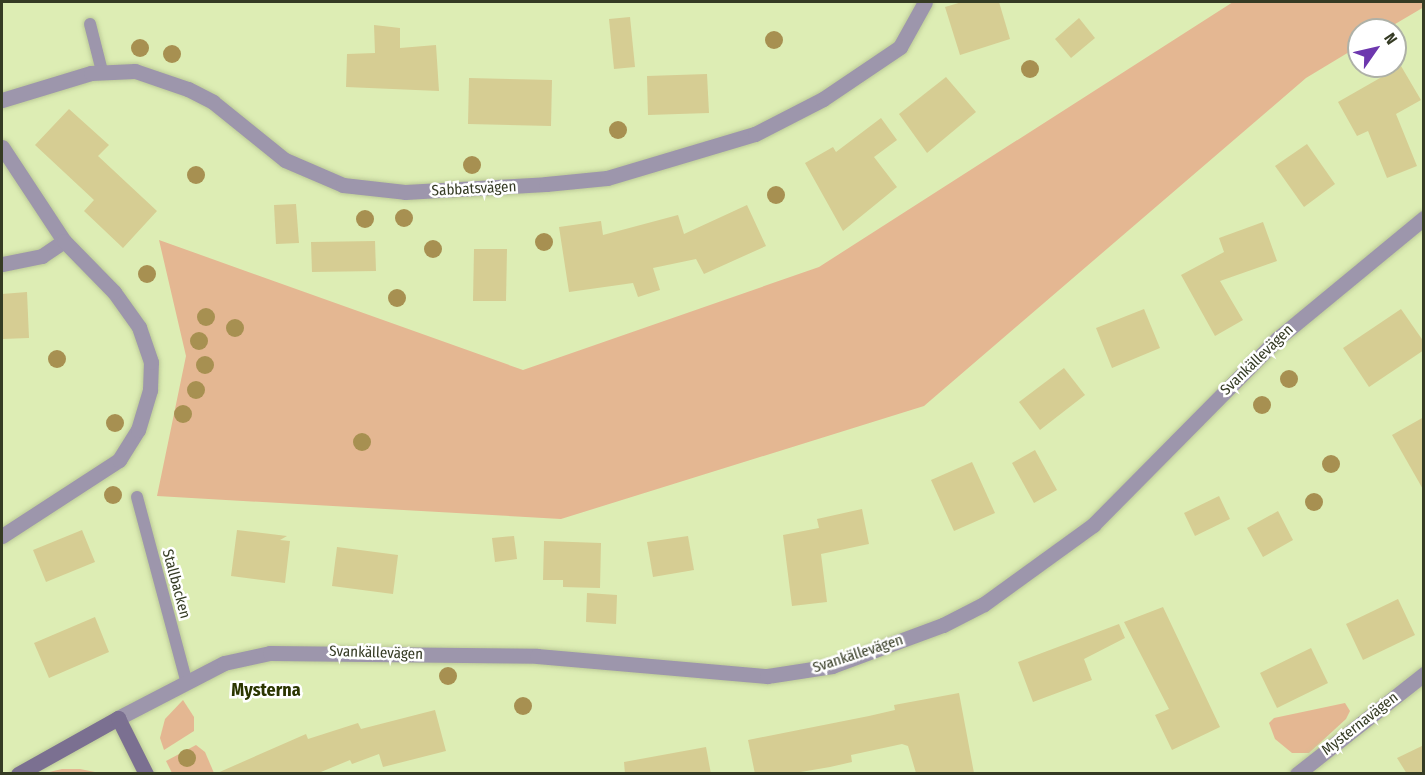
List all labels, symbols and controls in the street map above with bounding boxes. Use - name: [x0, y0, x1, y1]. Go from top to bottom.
- north arrow: [1347, 18, 1407, 78]
- text: N: [1380, 29, 1401, 48]
- street label: Sabbatsvägen: [431, 178, 517, 200]
- street label: Svankällevägen: [1217, 321, 1297, 399]
- street label: Stallbacken: [158, 547, 194, 621]
- street label: Svankällevägen: [811, 631, 905, 677]
- street label: Svankällevägen: [329, 642, 423, 664]
- district label: Mysterna: [231, 679, 301, 701]
- street label: Mysternavägen: [1318, 689, 1402, 759]

